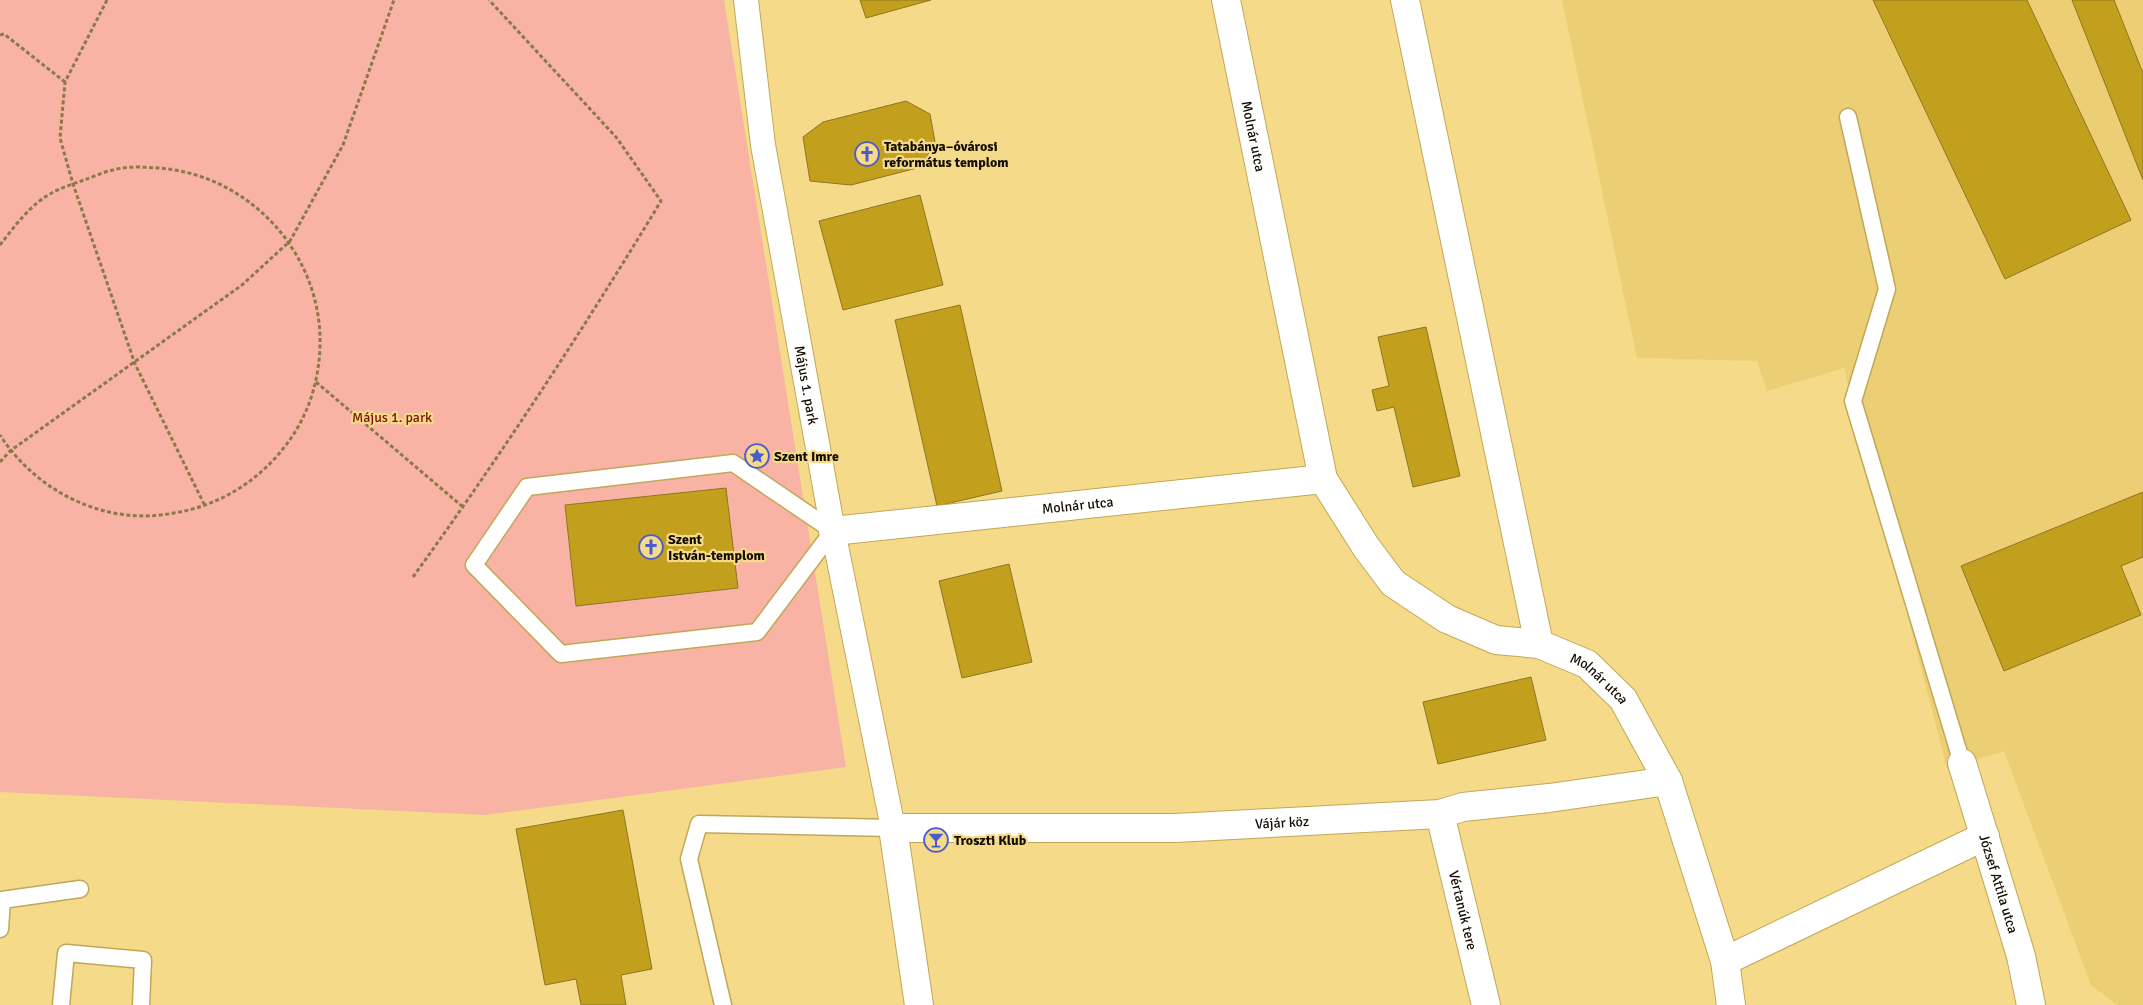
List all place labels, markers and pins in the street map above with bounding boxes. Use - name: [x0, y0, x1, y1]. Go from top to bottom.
- place label: Tatabánya–óvárosi református templom: [884, 138, 1009, 171]
- church icon: Tatabánya–óvárosi református templom: [854, 141, 880, 167]
- place icon: Szent Imre: [744, 443, 770, 469]
- place label: Szent Imre: [774, 448, 839, 465]
- place label: Szent István-templom: [668, 531, 765, 564]
- church icon: Szent István-templom: [638, 534, 664, 560]
- bar icon: Troszti Klub: [923, 827, 949, 853]
- place label: Troszti Klub: [954, 832, 1027, 849]

